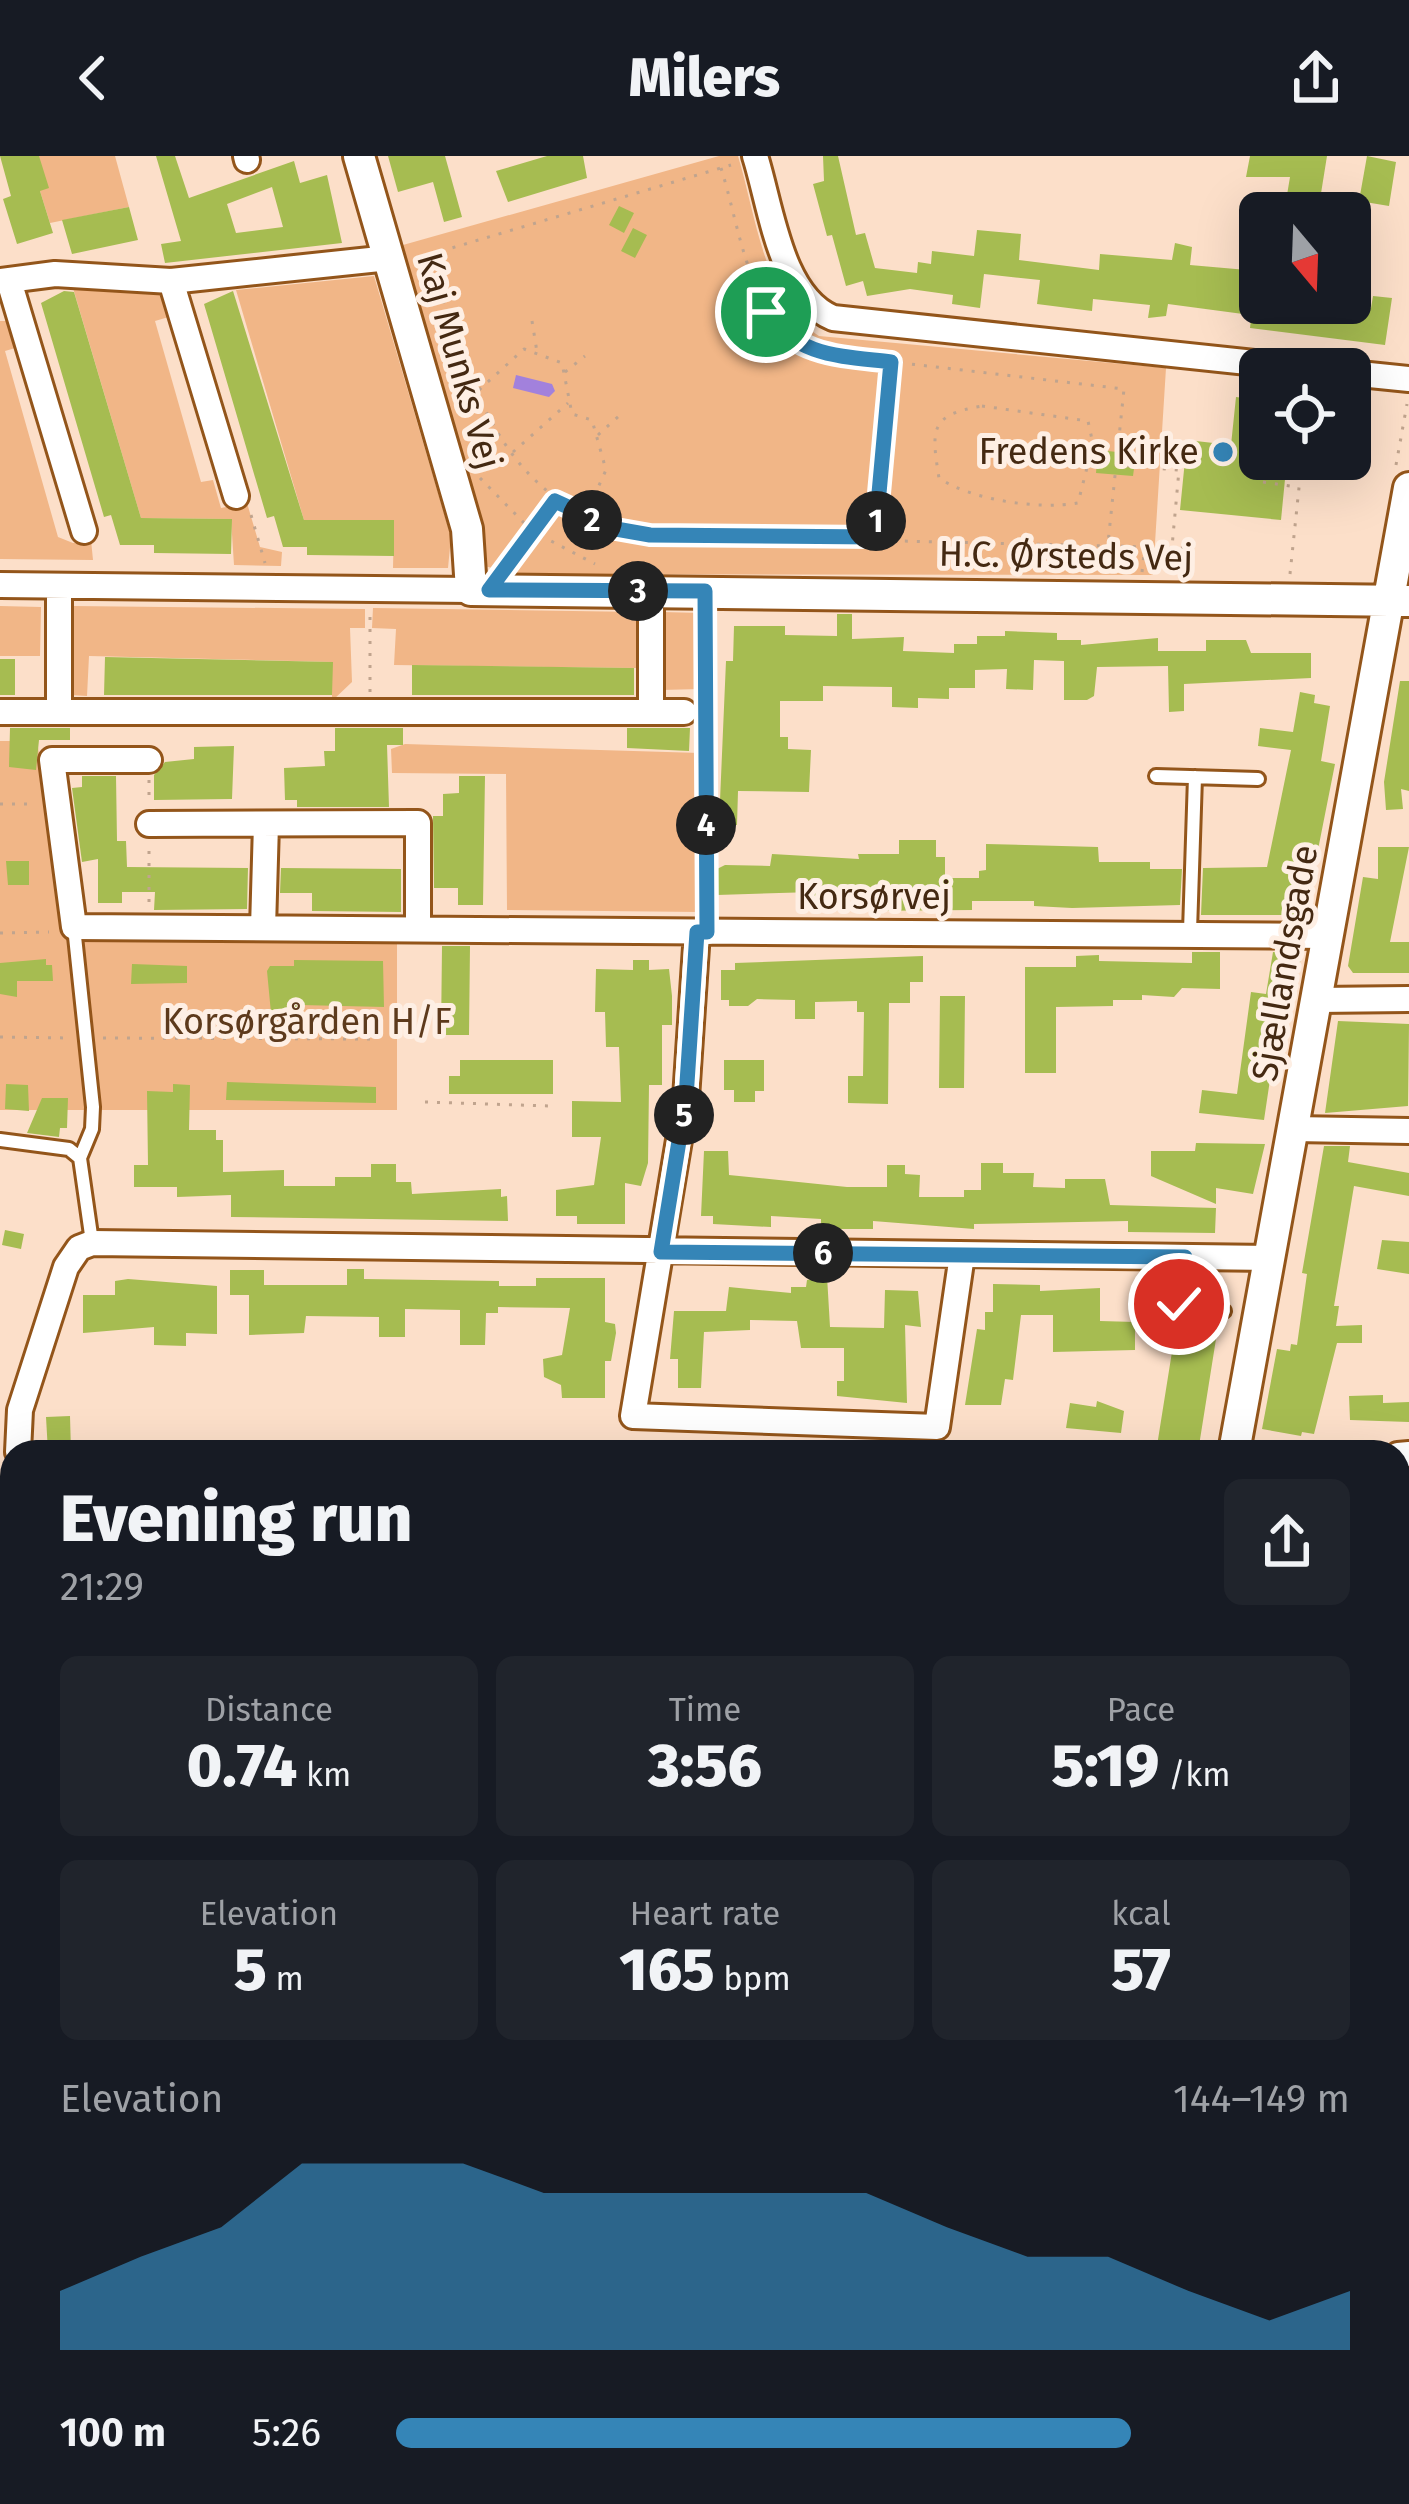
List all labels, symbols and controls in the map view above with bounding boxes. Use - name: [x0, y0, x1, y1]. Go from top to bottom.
- icon: back: [60, 45, 126, 111]
- icon: share: [1283, 45, 1349, 111]
- text: Milers: [629, 46, 780, 110]
- north arrow: [1239, 192, 1371, 324]
- map controls: [1239, 192, 1371, 480]
- street label: Kaj Munks Vej: [407, 248, 511, 474]
- pin: [715, 261, 817, 363]
- icon: arrive: [733, 279, 799, 345]
- button: locate: [1239, 348, 1371, 480]
- place label: Fredens Kirke: [979, 430, 1199, 474]
- marker: Fredens Kirke: [1210, 439, 1236, 465]
- pin: 2: [562, 490, 622, 550]
- pin: 1: [846, 491, 906, 551]
- text: 2: [583, 500, 601, 540]
- text: 1: [868, 501, 884, 541]
- street label: H.C. Ørsteds Vej: [938, 532, 1194, 580]
- pin: 3: [608, 561, 668, 621]
- text: 3: [629, 571, 647, 611]
- pin: 4: [676, 795, 736, 855]
- text: 4: [697, 805, 715, 845]
- street label: Sjællandsgade: [1243, 842, 1327, 1084]
- street label: Korsørvej: [797, 875, 951, 919]
- park label: Korsørgården H/F: [162, 1000, 452, 1044]
- pin: 5: [654, 1085, 714, 1145]
- text: 5: [675, 1095, 693, 1135]
- pin: 6: [793, 1223, 853, 1283]
- text: 6: [814, 1233, 832, 1273]
- pin: [1128, 1253, 1230, 1355]
- icon: check: [1146, 1271, 1212, 1337]
- text: Evening run: [60, 1479, 412, 1558]
- button: share: [1224, 1479, 1350, 1605]
- text: 21:29: [60, 1564, 144, 1610]
- text: Distance: [205, 1690, 333, 1730]
- text: Time: [669, 1690, 741, 1730]
- text: Pace: [1107, 1690, 1175, 1730]
- text: 0.74: [187, 1730, 297, 1802]
- text: 3:56: [648, 1730, 762, 1802]
- text: 5:19: [1052, 1730, 1159, 1802]
- text: km: [297, 1755, 351, 1795]
- text: /km: [1159, 1755, 1230, 1795]
- text: Elevation: [200, 1894, 338, 1934]
- text: Heart rate: [630, 1894, 780, 1934]
- text: kcal: [1111, 1894, 1171, 1934]
- text: 5: [234, 1934, 267, 2006]
- text: 165: [619, 1934, 715, 2006]
- text: 57: [1111, 1934, 1171, 2006]
- text: m: [267, 1959, 304, 1999]
- text: bpm: [715, 1959, 791, 1999]
- text: Elevation: [60, 2076, 223, 2122]
- text: 144–149 m: [1173, 2076, 1350, 2122]
- text: 100 m: [60, 2410, 166, 2456]
- text: 5:26: [252, 2410, 321, 2456]

